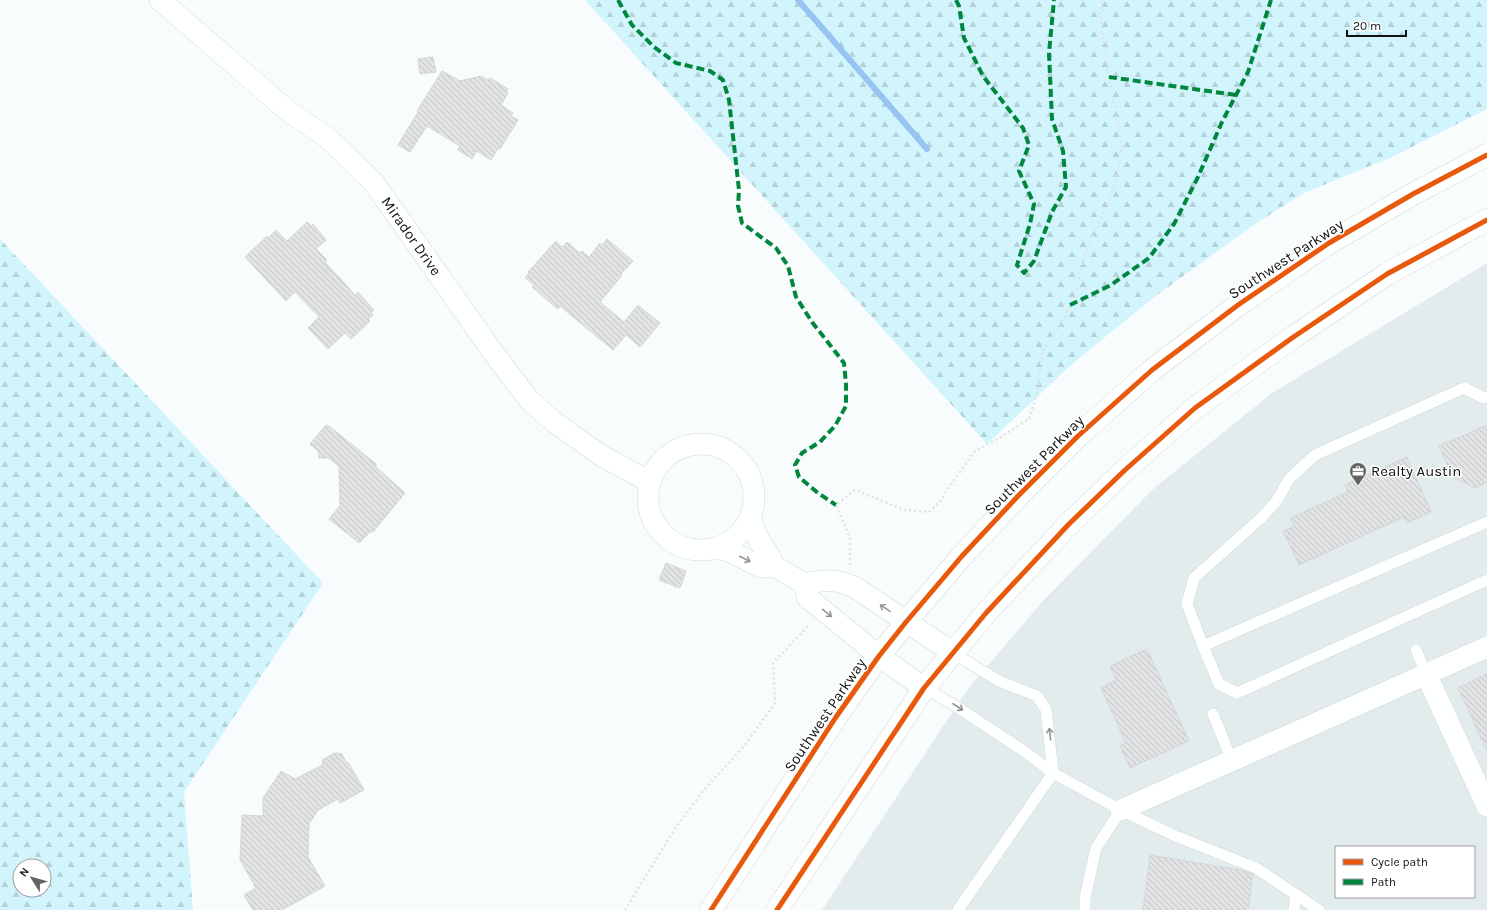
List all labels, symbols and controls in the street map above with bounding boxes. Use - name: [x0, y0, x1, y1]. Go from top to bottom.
- scale bar: [1347, 12, 1406, 38]
- text: 20 m: [1353, 19, 1381, 33]
- street label: Mirador Drive: [378, 193, 445, 279]
- street label: Southwest Parkway: [1225, 215, 1347, 303]
- street label: Southwest Parkway: [981, 412, 1087, 518]
- office icon: Realty Austin: [1348, 461, 1368, 486]
- place label: Realty Austin: [1371, 462, 1461, 480]
- one-way arrow: [739, 556, 751, 564]
- one-way arrow: [880, 604, 891, 612]
- one-way arrow: [821, 609, 832, 617]
- street label: Southwest Parkway: [780, 655, 870, 775]
- one-way arrow: [952, 703, 963, 712]
- one-way arrow: [1046, 728, 1053, 741]
- legend: [1335, 846, 1475, 898]
- text: Cycle path: [1371, 855, 1428, 869]
- north arrow: [12, 858, 52, 898]
- text: N: [17, 865, 32, 879]
- text: Path: [1371, 875, 1396, 889]

